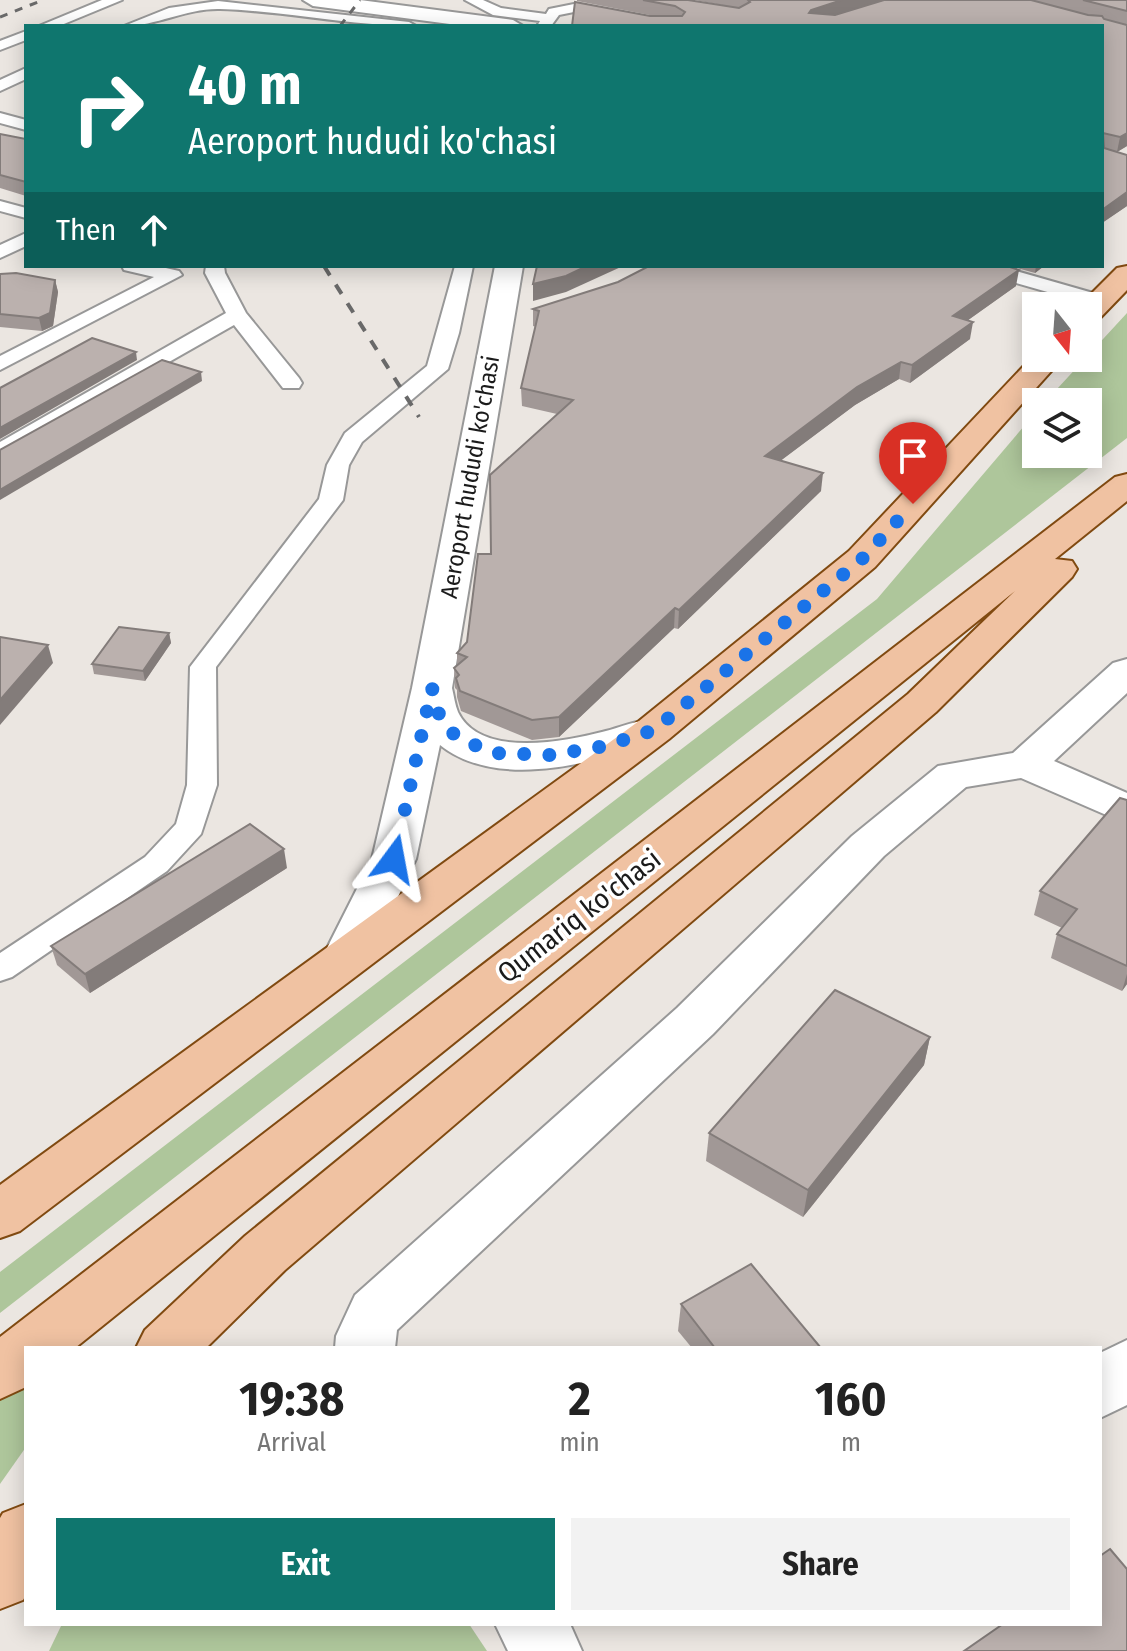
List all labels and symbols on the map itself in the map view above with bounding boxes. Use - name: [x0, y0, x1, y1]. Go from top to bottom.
- north arrow: [1022, 292, 1102, 372]
- street label: Aeroport hududi ko'chasi: [435, 353, 505, 601]
- pin: [879, 422, 947, 504]
- position arrow: [352, 817, 436, 901]
- street label: Qumariq ko'chasi: [491, 842, 667, 990]

